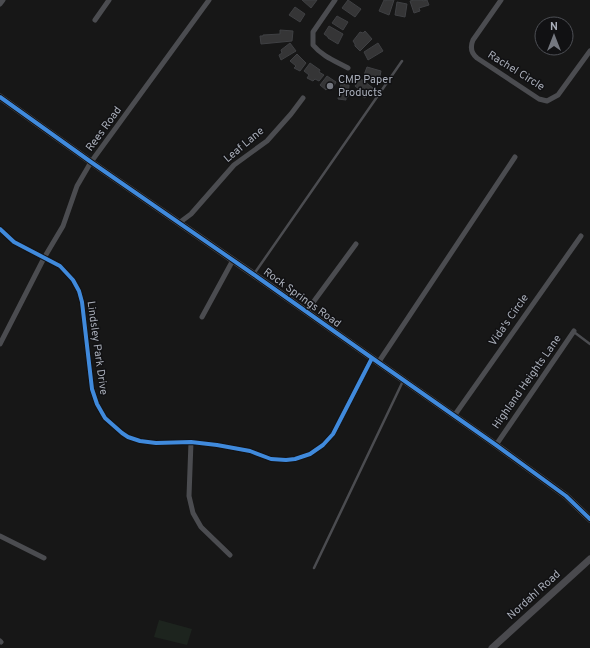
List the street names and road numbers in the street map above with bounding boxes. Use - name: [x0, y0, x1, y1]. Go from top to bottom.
- street label: Rachel Circle: [485, 48, 547, 94]
- street label: Rees Road: [83, 104, 125, 154]
- street label: Leaf Lane: [221, 124, 267, 166]
- street label: Rock Springs Road: [260, 265, 344, 331]
- street label: Vida's Circle: [486, 291, 532, 349]
- street label: Lindsley Park Drive: [83, 300, 111, 396]
- street label: Highland Heights Lane: [489, 332, 565, 432]
- street label: Nordahl Road: [504, 567, 564, 623]

